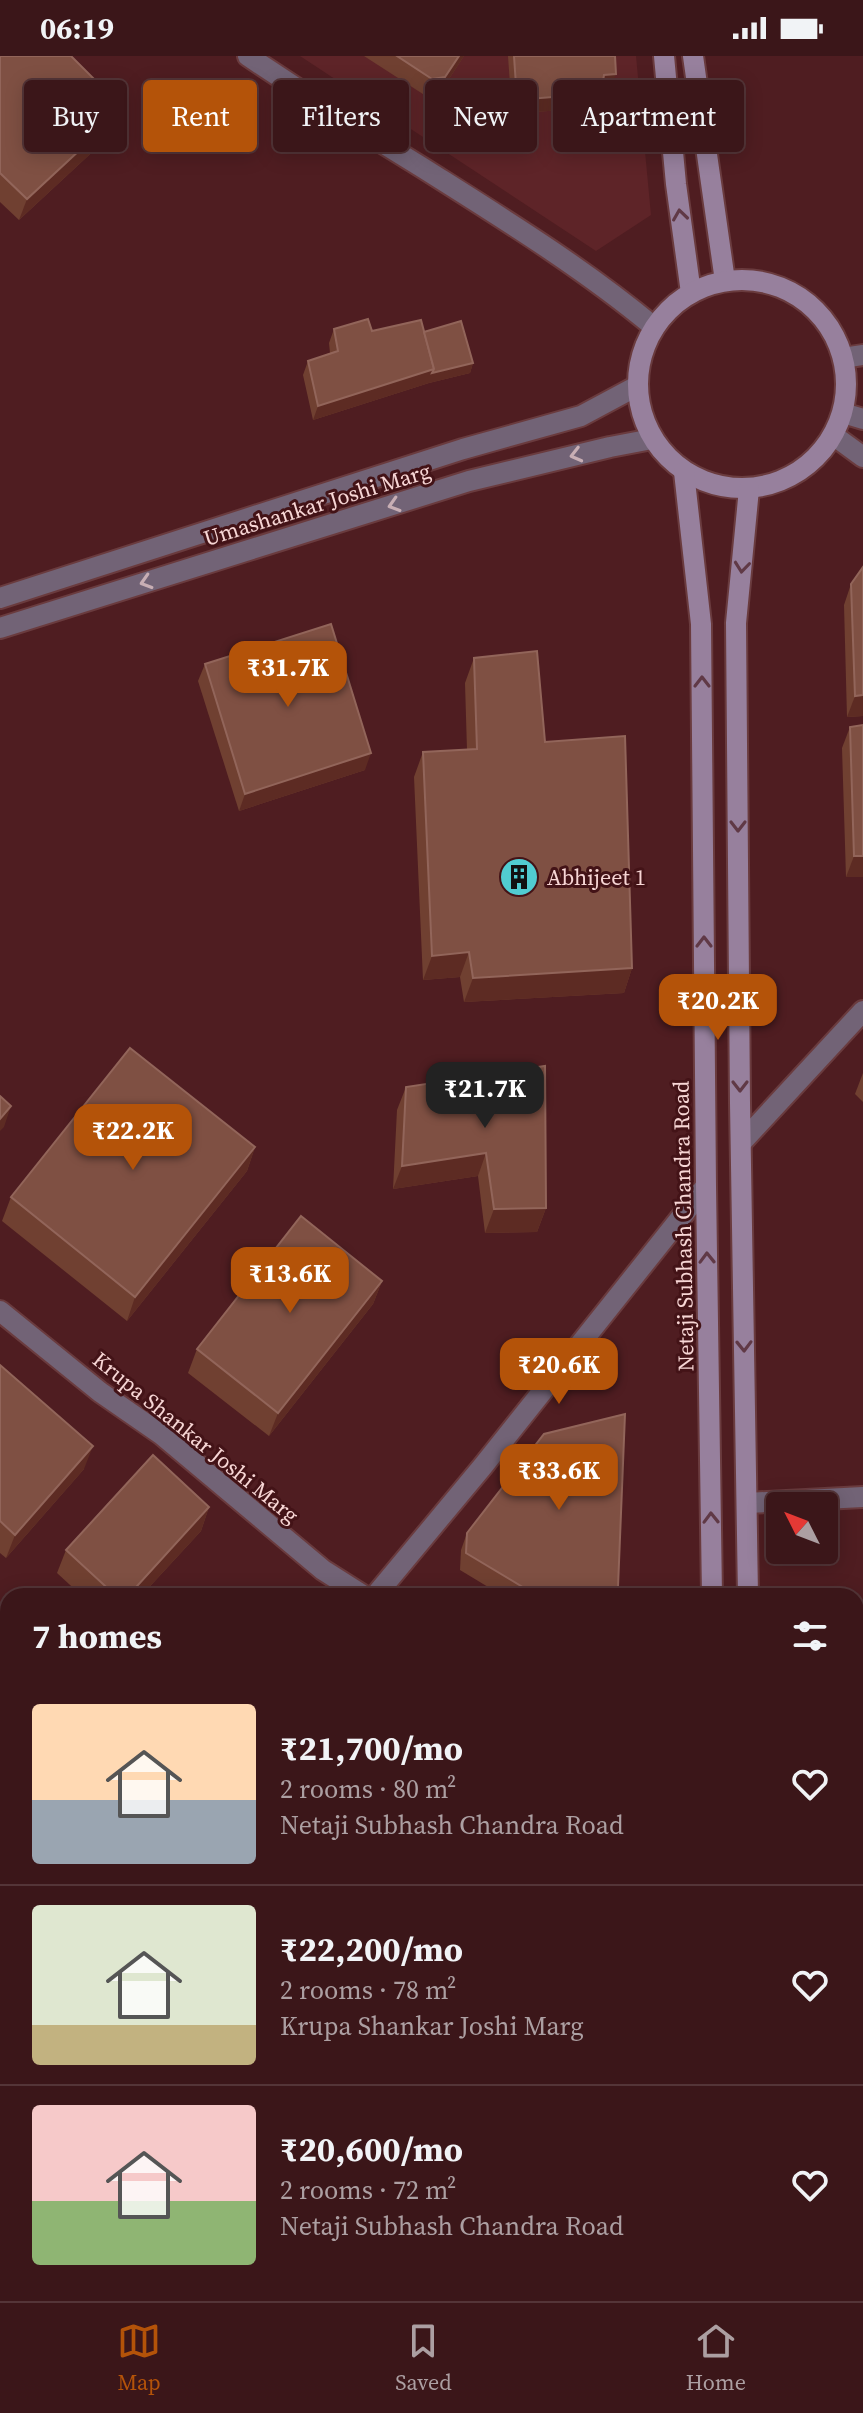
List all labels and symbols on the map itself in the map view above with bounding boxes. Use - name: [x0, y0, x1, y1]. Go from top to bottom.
- one-way arrow: [672, 209, 689, 222]
- one-way arrow: [569, 446, 583, 463]
- street label: Umashankar Joshi Marg: [200, 455, 434, 553]
- one-way arrow: [388, 495, 402, 511]
- one-way arrow: [734, 561, 751, 574]
- one-way arrow: [140, 573, 154, 589]
- pin: ₹31.7K: [223, 641, 353, 709]
- one-way arrow: [693, 675, 710, 688]
- one-way arrow: [729, 820, 747, 833]
- building icon: Abhijeet 1: [498, 856, 540, 898]
- place label: Abhijeet 1: [547, 862, 646, 892]
- one-way arrow: [695, 935, 713, 948]
- pin: ₹20.2K: [653, 974, 783, 1042]
- pin: ₹21.7K: [420, 1062, 550, 1130]
- street label: Netaji Subhash Chandra Road: [665, 1080, 701, 1372]
- one-way arrow: [731, 1080, 749, 1093]
- pin: ₹22.2K: [68, 1104, 198, 1172]
- pin: ₹13.6K: [225, 1247, 355, 1315]
- one-way arrow: [698, 1251, 716, 1264]
- pin: ₹20.6K: [494, 1338, 624, 1406]
- one-way arrow: [735, 1340, 753, 1353]
- street label: Krupa Shankar Joshi Marg: [87, 1344, 305, 1530]
- pin: ₹33.6K: [494, 1444, 624, 1512]
- north arrow: [766, 1492, 838, 1564]
- one-way arrow: [702, 1511, 720, 1524]

